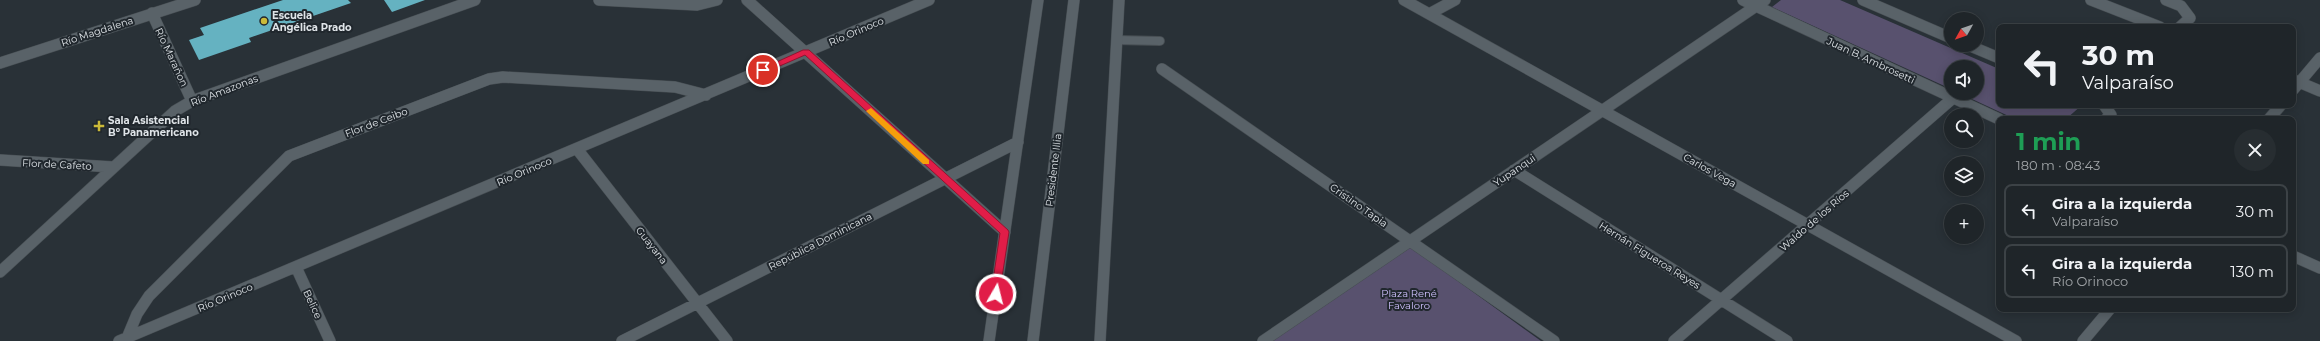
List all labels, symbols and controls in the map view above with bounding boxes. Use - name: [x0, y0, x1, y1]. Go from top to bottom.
- place label: Escuela Angélica Prado: [271, 9, 352, 34]
- north arrow: [1944, 12, 1984, 52]
- map controls: [1944, 12, 1984, 244]
- street label: Río Magdalena: [59, 14, 135, 49]
- street label: Río Orinoco: [827, 14, 886, 49]
- marker: Escuela Angélica Prado: [259, 16, 269, 26]
- street label: Río Marañon: [152, 26, 191, 89]
- street label: Juan B. Ambrosetti: [1824, 34, 1917, 87]
- text: 30 m: [2082, 38, 2155, 72]
- icon: left: [2016, 40, 2068, 92]
- pin: [746, 53, 780, 87]
- icon: arrive: [752, 59, 774, 81]
- button: sound: [1944, 60, 1984, 100]
- street label: Río Amazonas: [189, 72, 260, 109]
- text: Valparaíso: [2082, 72, 2174, 94]
- street label: Flor de Ceibo: [343, 105, 409, 140]
- button: search: [1944, 108, 1984, 148]
- place label: Sala Asistencial Bº Panamericano: [108, 114, 199, 139]
- marker: Sala Asistencial Bº Panamericano: [93, 120, 105, 132]
- text: 1 min: [2016, 127, 2081, 156]
- button: close: [2234, 129, 2276, 171]
- street label: Presidente Illia: [1043, 133, 1064, 207]
- street label: Carlos Vega: [1681, 151, 1739, 190]
- street label: Yupanqui: [1491, 152, 1538, 189]
- street label: Río Orinoco: [495, 154, 554, 189]
- street label: Flor de Cafeto: [22, 156, 92, 173]
- button: layers: [1944, 156, 1984, 196]
- text: 180 m · 08:43: [2016, 157, 2100, 173]
- street label: Cristino Tapia: [1327, 181, 1390, 230]
- street label: Waldo de los Ríos: [1777, 187, 1852, 254]
- text: Gira a la izquierda: [2052, 194, 2192, 213]
- icon: left: [2018, 200, 2040, 222]
- text: 30 m: [2236, 202, 2274, 221]
- button: +: [1944, 204, 1984, 244]
- street label: República Dominicana: [766, 210, 874, 273]
- text: Valparaíso: [2052, 213, 2118, 229]
- street label: Hernán Figueroa Reyes: [1597, 219, 1703, 292]
- street label: Guayana: [633, 224, 670, 267]
- text: Gira a la izquierda: [2052, 254, 2192, 273]
- icon: left: [2018, 260, 2040, 282]
- text: 130 m: [2230, 262, 2274, 281]
- position arrow: [975, 273, 1017, 315]
- text: Río Orinoco: [2052, 273, 2128, 289]
- street label: Río Orinoco: [196, 280, 255, 315]
- park label: Plaza René Favaloro: [1381, 287, 1437, 312]
- street label: Belice: [300, 288, 325, 321]

